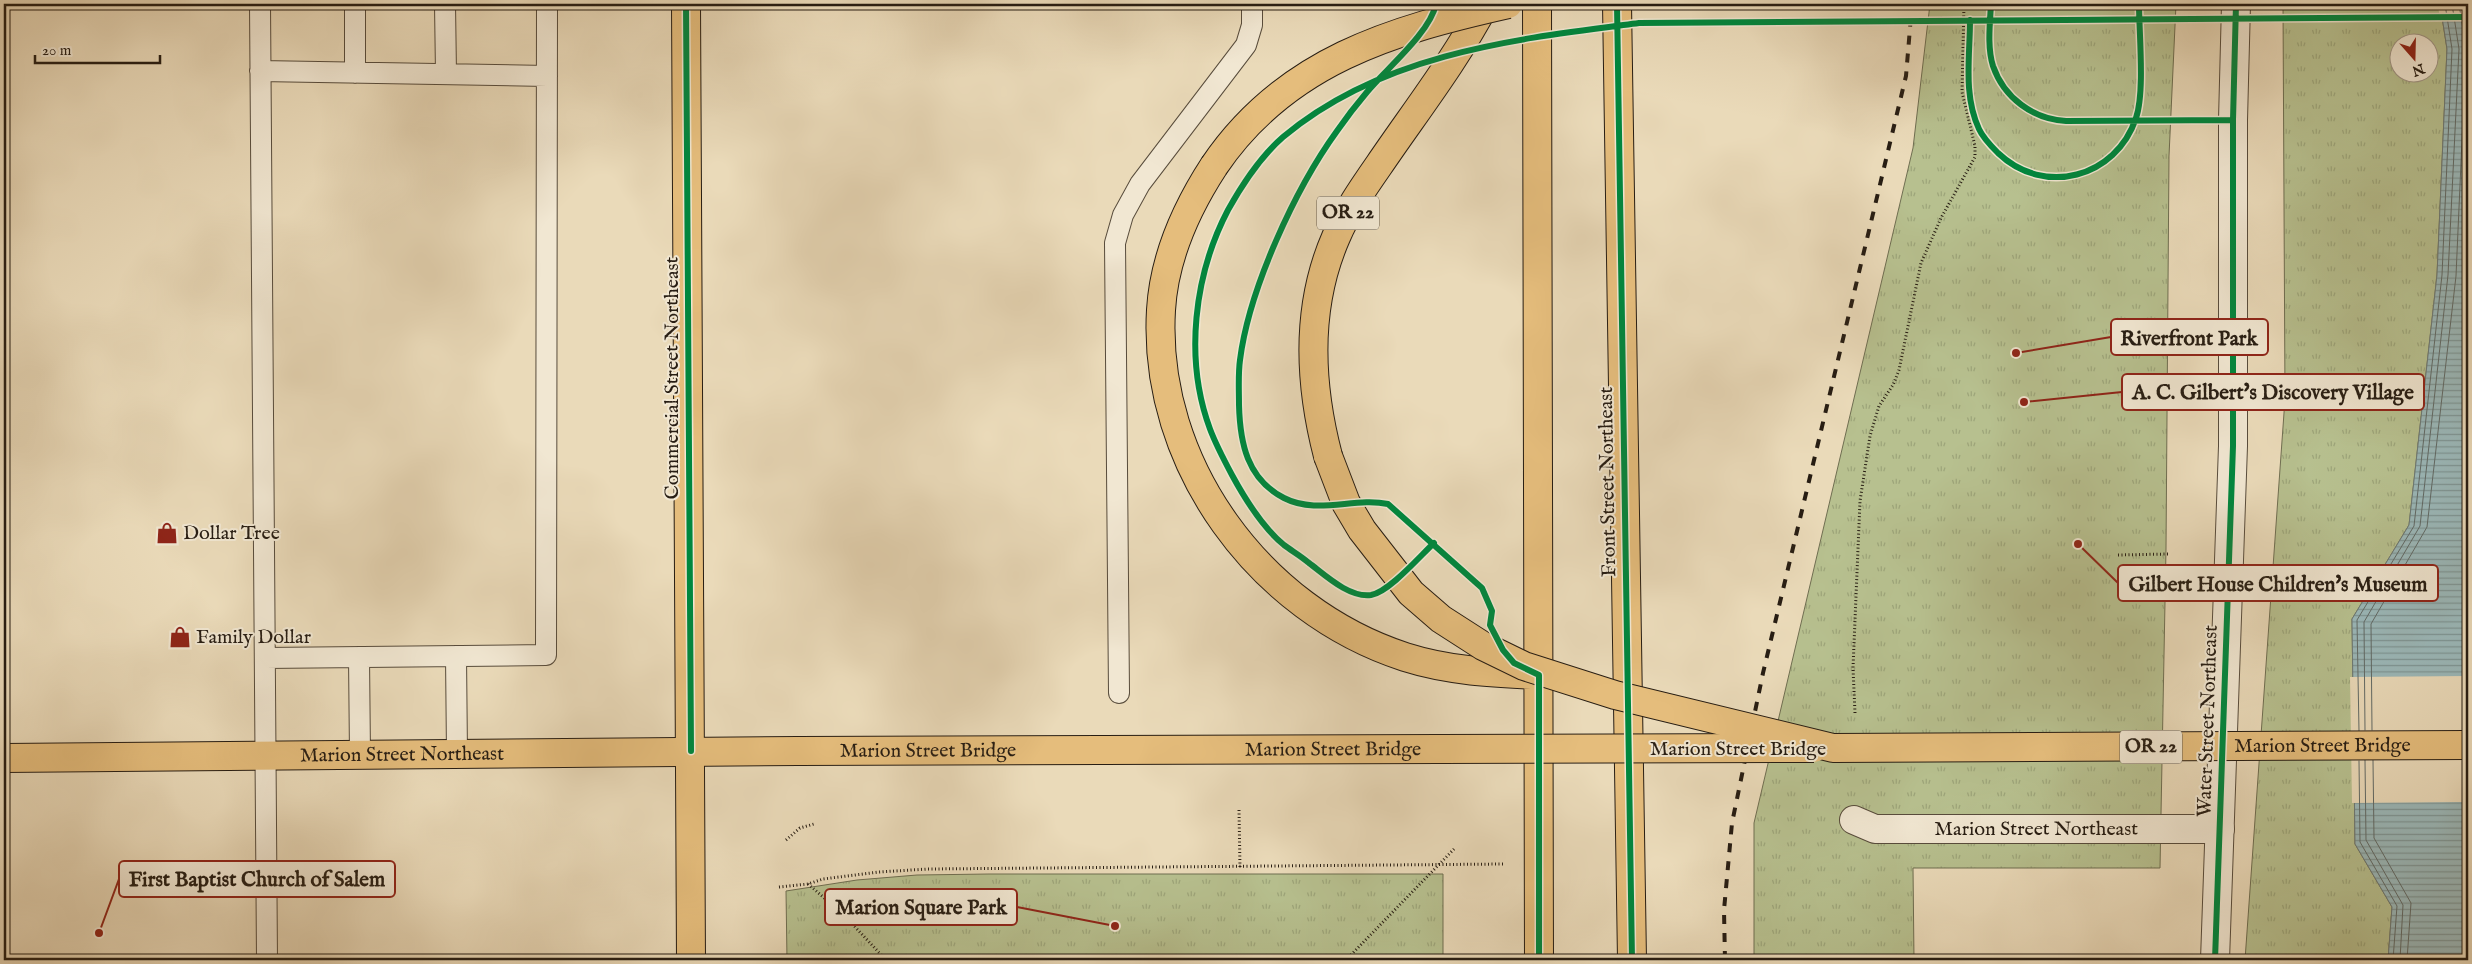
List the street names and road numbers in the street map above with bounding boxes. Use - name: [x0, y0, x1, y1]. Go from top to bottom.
- road number: OR 22: [1317, 197, 1379, 230]
- street label: Commercial Street Northeast: [660, 256, 685, 499]
- street label: Front Street Northeast: [1594, 386, 1622, 577]
- street label: Water Street Northeast: [2192, 624, 2224, 818]
- road number: OR 22: [2120, 730, 2182, 764]
- street label: Marion Street Bridge: [2234, 733, 2411, 759]
- street label: Marion Street Bridge: [1245, 737, 1421, 762]
- street label: Marion Street Bridge: [1650, 737, 1826, 762]
- street label: Marion Street Bridge: [840, 738, 1016, 763]
- street label: Marion Street Northeast: [300, 741, 504, 768]
- street label: Marion Street Northeast: [1934, 817, 2138, 842]

